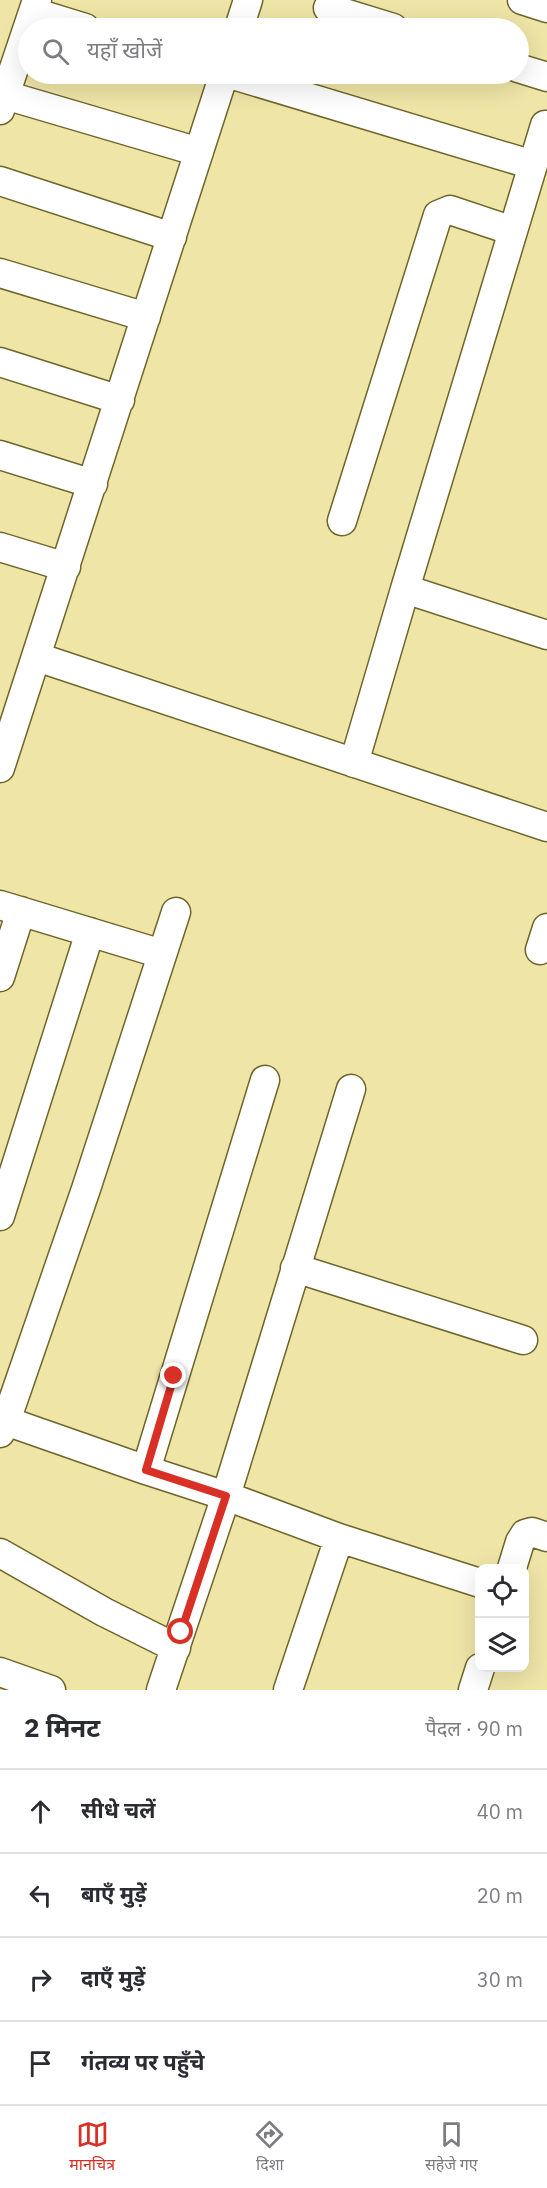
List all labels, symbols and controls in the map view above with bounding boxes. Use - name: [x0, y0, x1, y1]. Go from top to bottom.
- search box: [18, 18, 529, 84]
- icon: search: [39, 35, 72, 68]
- text: यहाँ खोजें: [87, 35, 162, 64]
- route end: [160, 1362, 186, 1388]
- map controls: [475, 1564, 529, 1672]
- button: locate: [475, 1564, 529, 1618]
- route start: [167, 1618, 193, 1644]
- button: layers: [475, 1618, 529, 1672]
- text: 2 मिनट: [24, 1710, 100, 1744]
- text: पैदल · 90 m: [425, 1715, 523, 1742]
- icon: ahead: [24, 1795, 57, 1828]
- text: सीधे चलें: [81, 1795, 156, 1824]
- text: 40 m: [477, 1798, 523, 1825]
- icon: left: [24, 1879, 57, 1912]
- text: बाएँ मुड़ें: [81, 1879, 147, 1908]
- text: 20 m: [477, 1882, 523, 1909]
- icon: right: [24, 1963, 57, 1996]
- text: दाएँ मुड़ें: [81, 1963, 145, 1992]
- text: 30 m: [477, 1966, 523, 1993]
- icon: arrive: [24, 2047, 57, 2080]
- text: गंतव्य पर पहुँचे: [81, 2047, 205, 2076]
- tab: मानचित्र: [69, 2118, 115, 2177]
- tab: दिशा: [253, 2118, 286, 2177]
- tab: सहेजे गए: [425, 2118, 478, 2177]

